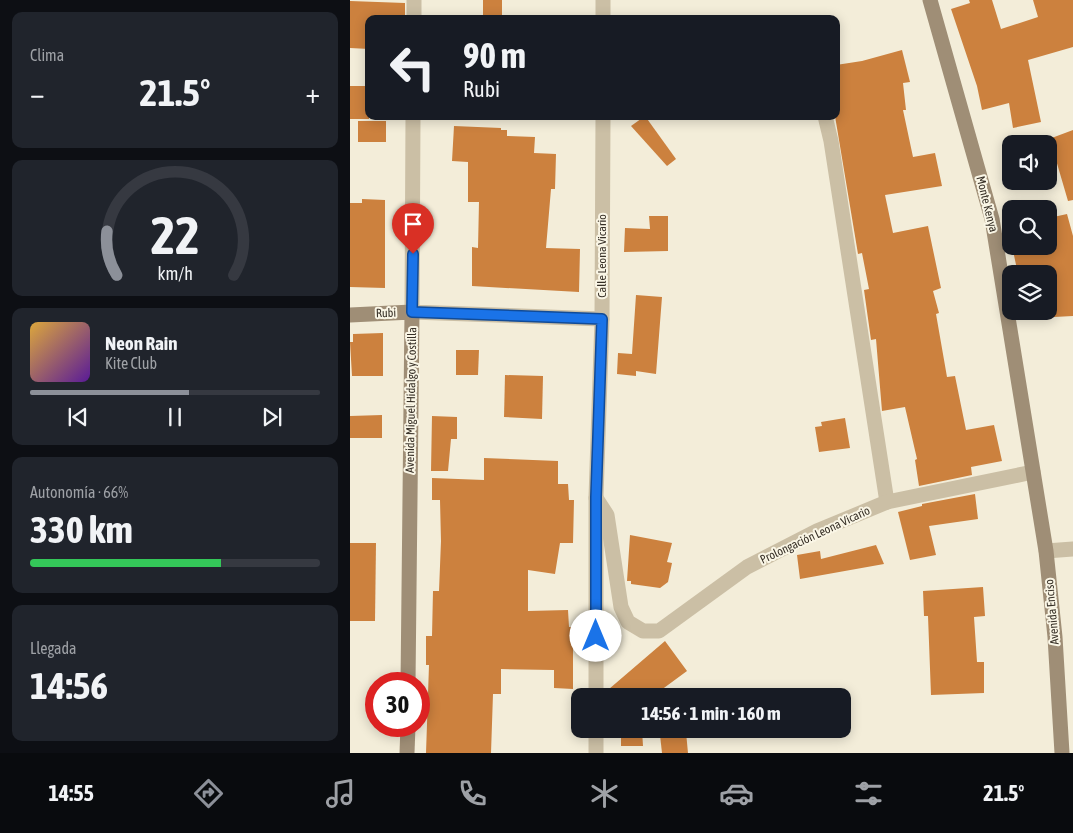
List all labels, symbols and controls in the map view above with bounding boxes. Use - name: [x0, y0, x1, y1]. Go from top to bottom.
- icon: left: [380, 35, 445, 100]
- text: 90 m: [463, 35, 526, 75]
- text: Clima: [30, 46, 64, 64]
- text: 21.5°: [140, 71, 210, 114]
- text: Rubi: [463, 76, 500, 102]
- text: −: [30, 77, 45, 109]
- text: +: [305, 77, 320, 109]
- map controls: [1002, 135, 1057, 320]
- button: sound: [1002, 135, 1057, 190]
- street label: Monte Kenya: [973, 175, 1001, 233]
- button: search: [1002, 200, 1057, 255]
- pin: [392, 203, 434, 254]
- text: 22: [151, 205, 199, 265]
- icon: arrive: [399, 210, 427, 238]
- street label: Calle Leona Vicario: [595, 214, 609, 298]
- text: km/h: [157, 263, 193, 284]
- button: layers: [1002, 265, 1057, 320]
- street label: Rubi: [376, 306, 396, 320]
- street label: Avenida Miguel Hidalgo y Costilla: [403, 327, 419, 473]
- text: Neon Rain: [105, 332, 177, 354]
- text: Kite Club: [105, 354, 157, 372]
- icon: previous: [64, 403, 92, 431]
- icon: pause: [161, 403, 189, 431]
- icon: next: [258, 403, 286, 431]
- text: Autonomía · 66%: [30, 483, 128, 501]
- street label: Prolongación Leona Vicario: [758, 503, 873, 567]
- text: 330 km: [30, 508, 133, 551]
- street label: Avenida Enciso: [1042, 578, 1062, 645]
- position arrow: [569, 609, 621, 661]
- text: Llegada: [30, 639, 77, 657]
- text: 14:56: [30, 664, 108, 707]
- speed limit sign: 30: [365, 672, 430, 737]
- text: 14:56 · 1 min · 160 m: [641, 702, 781, 724]
- icon: directions: [191, 776, 226, 811]
- icon: music: [323, 776, 358, 811]
- icon: phone: [455, 776, 490, 811]
- icon: climate: [587, 776, 622, 811]
- icon: car: [719, 776, 754, 811]
- icon: filters: [851, 776, 886, 811]
- text: 14:55: [49, 780, 94, 806]
- text: 21.5°: [983, 780, 1024, 806]

